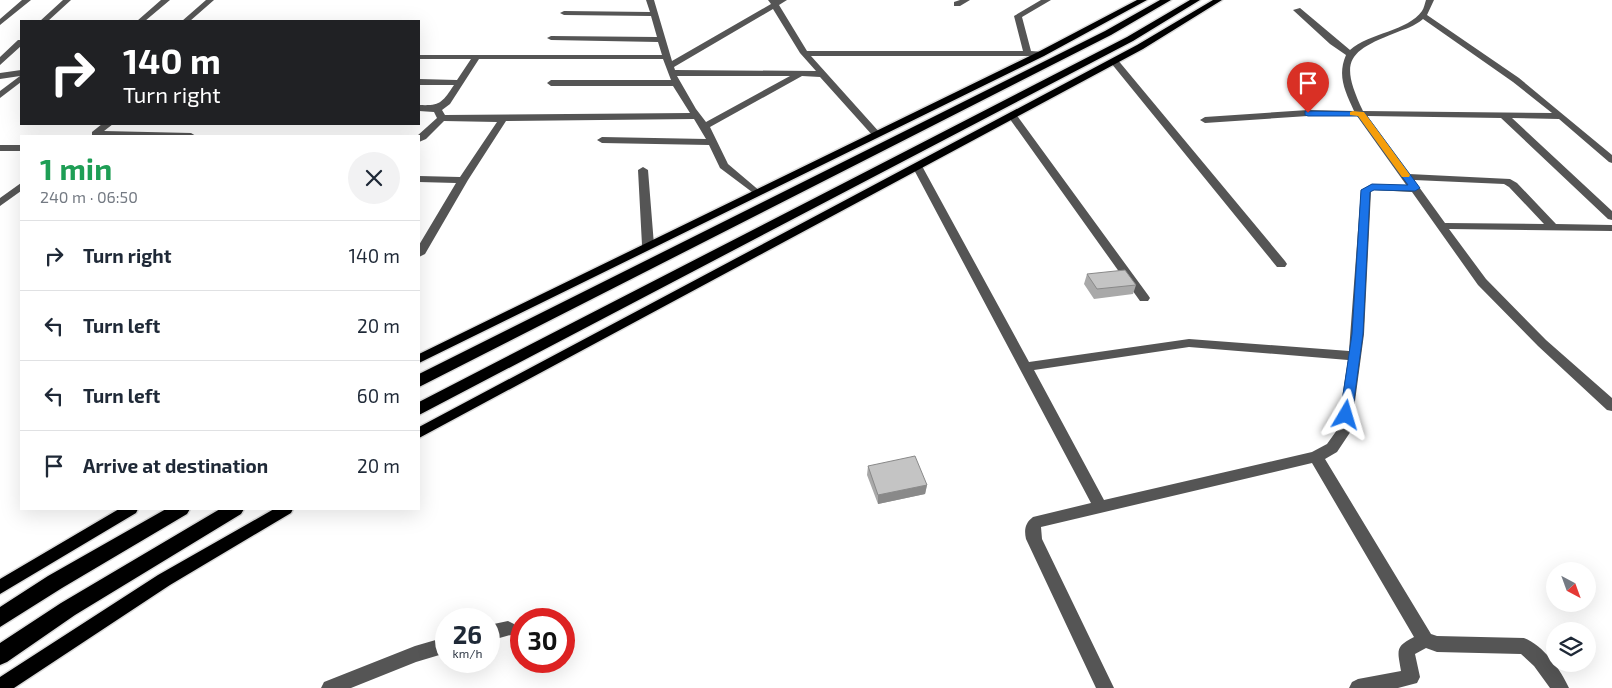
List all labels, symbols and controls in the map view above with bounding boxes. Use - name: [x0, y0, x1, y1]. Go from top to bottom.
- text: 140 m: [123, 39, 221, 81]
- icon: right: [40, 40, 105, 105]
- pin: [1287, 62, 1329, 113]
- icon: arrive: [1294, 69, 1322, 97]
- text: Turn right: [123, 81, 221, 107]
- text: 1 min: [40, 150, 112, 186]
- button: close: [348, 152, 400, 204]
- text: 240 m · 06:50: [40, 187, 138, 206]
- icon: right: [40, 242, 68, 270]
- text: Turn right: [83, 244, 171, 267]
- text: 140 m: [348, 244, 400, 267]
- icon: left: [40, 312, 68, 340]
- text: Turn left: [83, 314, 160, 337]
- text: 20 m: [357, 314, 400, 337]
- icon: left: [40, 382, 68, 410]
- text: Turn left: [83, 384, 160, 407]
- text: 60 m: [357, 384, 400, 407]
- position arrow: [1319, 388, 1371, 440]
- icon: arrive: [40, 452, 68, 480]
- text: Arrive at destination: [83, 454, 268, 477]
- text: 20 m: [357, 454, 400, 477]
- north arrow: [1546, 562, 1596, 612]
- map controls: [1546, 562, 1596, 672]
- speed limit sign: 30: [510, 608, 575, 673]
- text: 26: [453, 619, 482, 649]
- button: layers: [1546, 622, 1596, 672]
- text: km/h: [453, 646, 482, 660]

